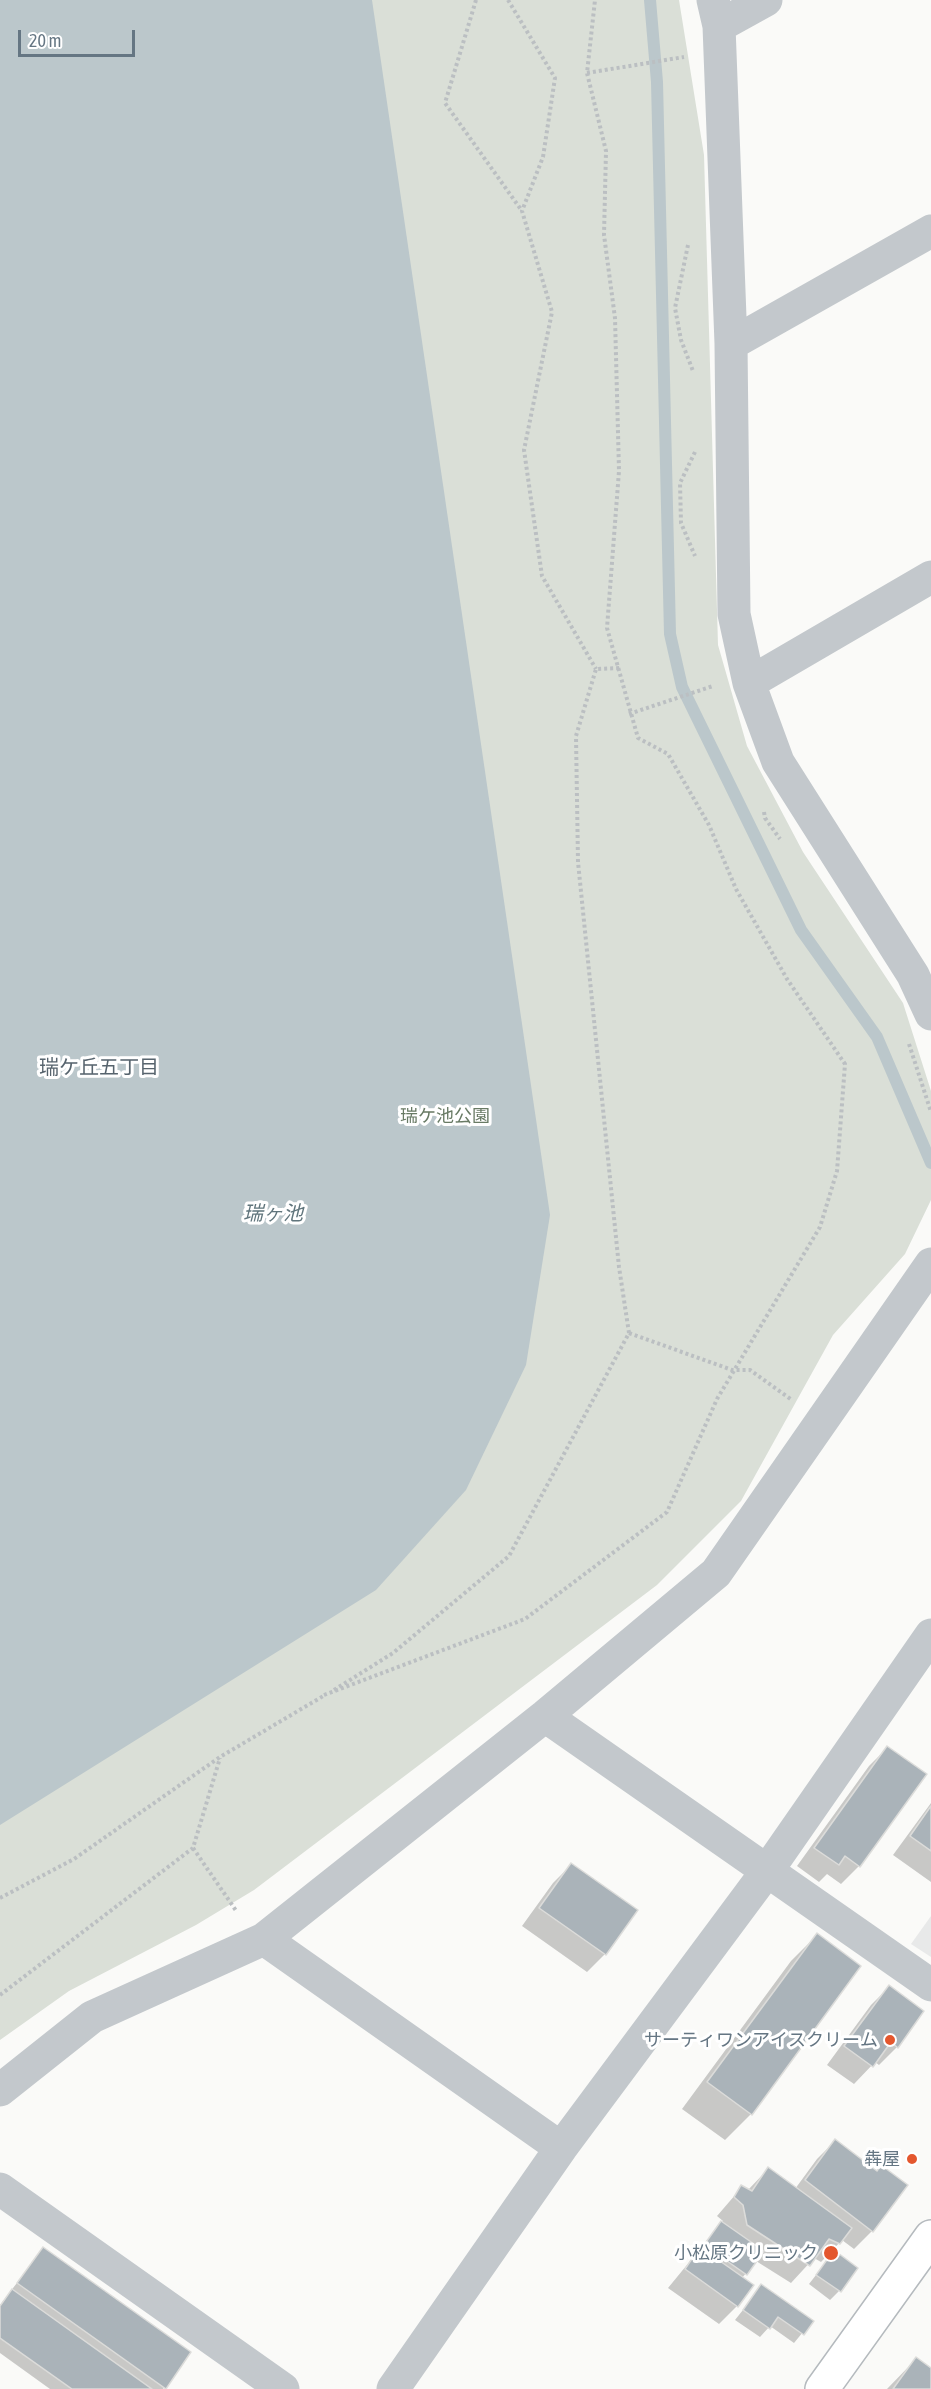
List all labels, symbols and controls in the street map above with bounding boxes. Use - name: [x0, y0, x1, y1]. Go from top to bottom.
- scale bar: [21, 18, 138, 56]
- text: 20 m: [29, 30, 61, 51]
- district label: 瑞ケ丘五丁目: [39, 1056, 159, 1080]
- park label: 瑞ケ池公園: [400, 1105, 490, 1127]
- water label: 瑞ヶ池: [243, 1202, 303, 1226]
- place label: サーティワンアイスクリーム: [644, 2029, 878, 2051]
- marker: サーティワンアイスクリーム: [883, 2033, 897, 2047]
- place label: 犇屋: [864, 2148, 900, 2170]
- marker: 犇屋: [905, 2152, 919, 2166]
- place label: 小松原クリニック: [674, 2242, 818, 2264]
- marker: 小松原クリニック: [822, 2244, 840, 2262]

